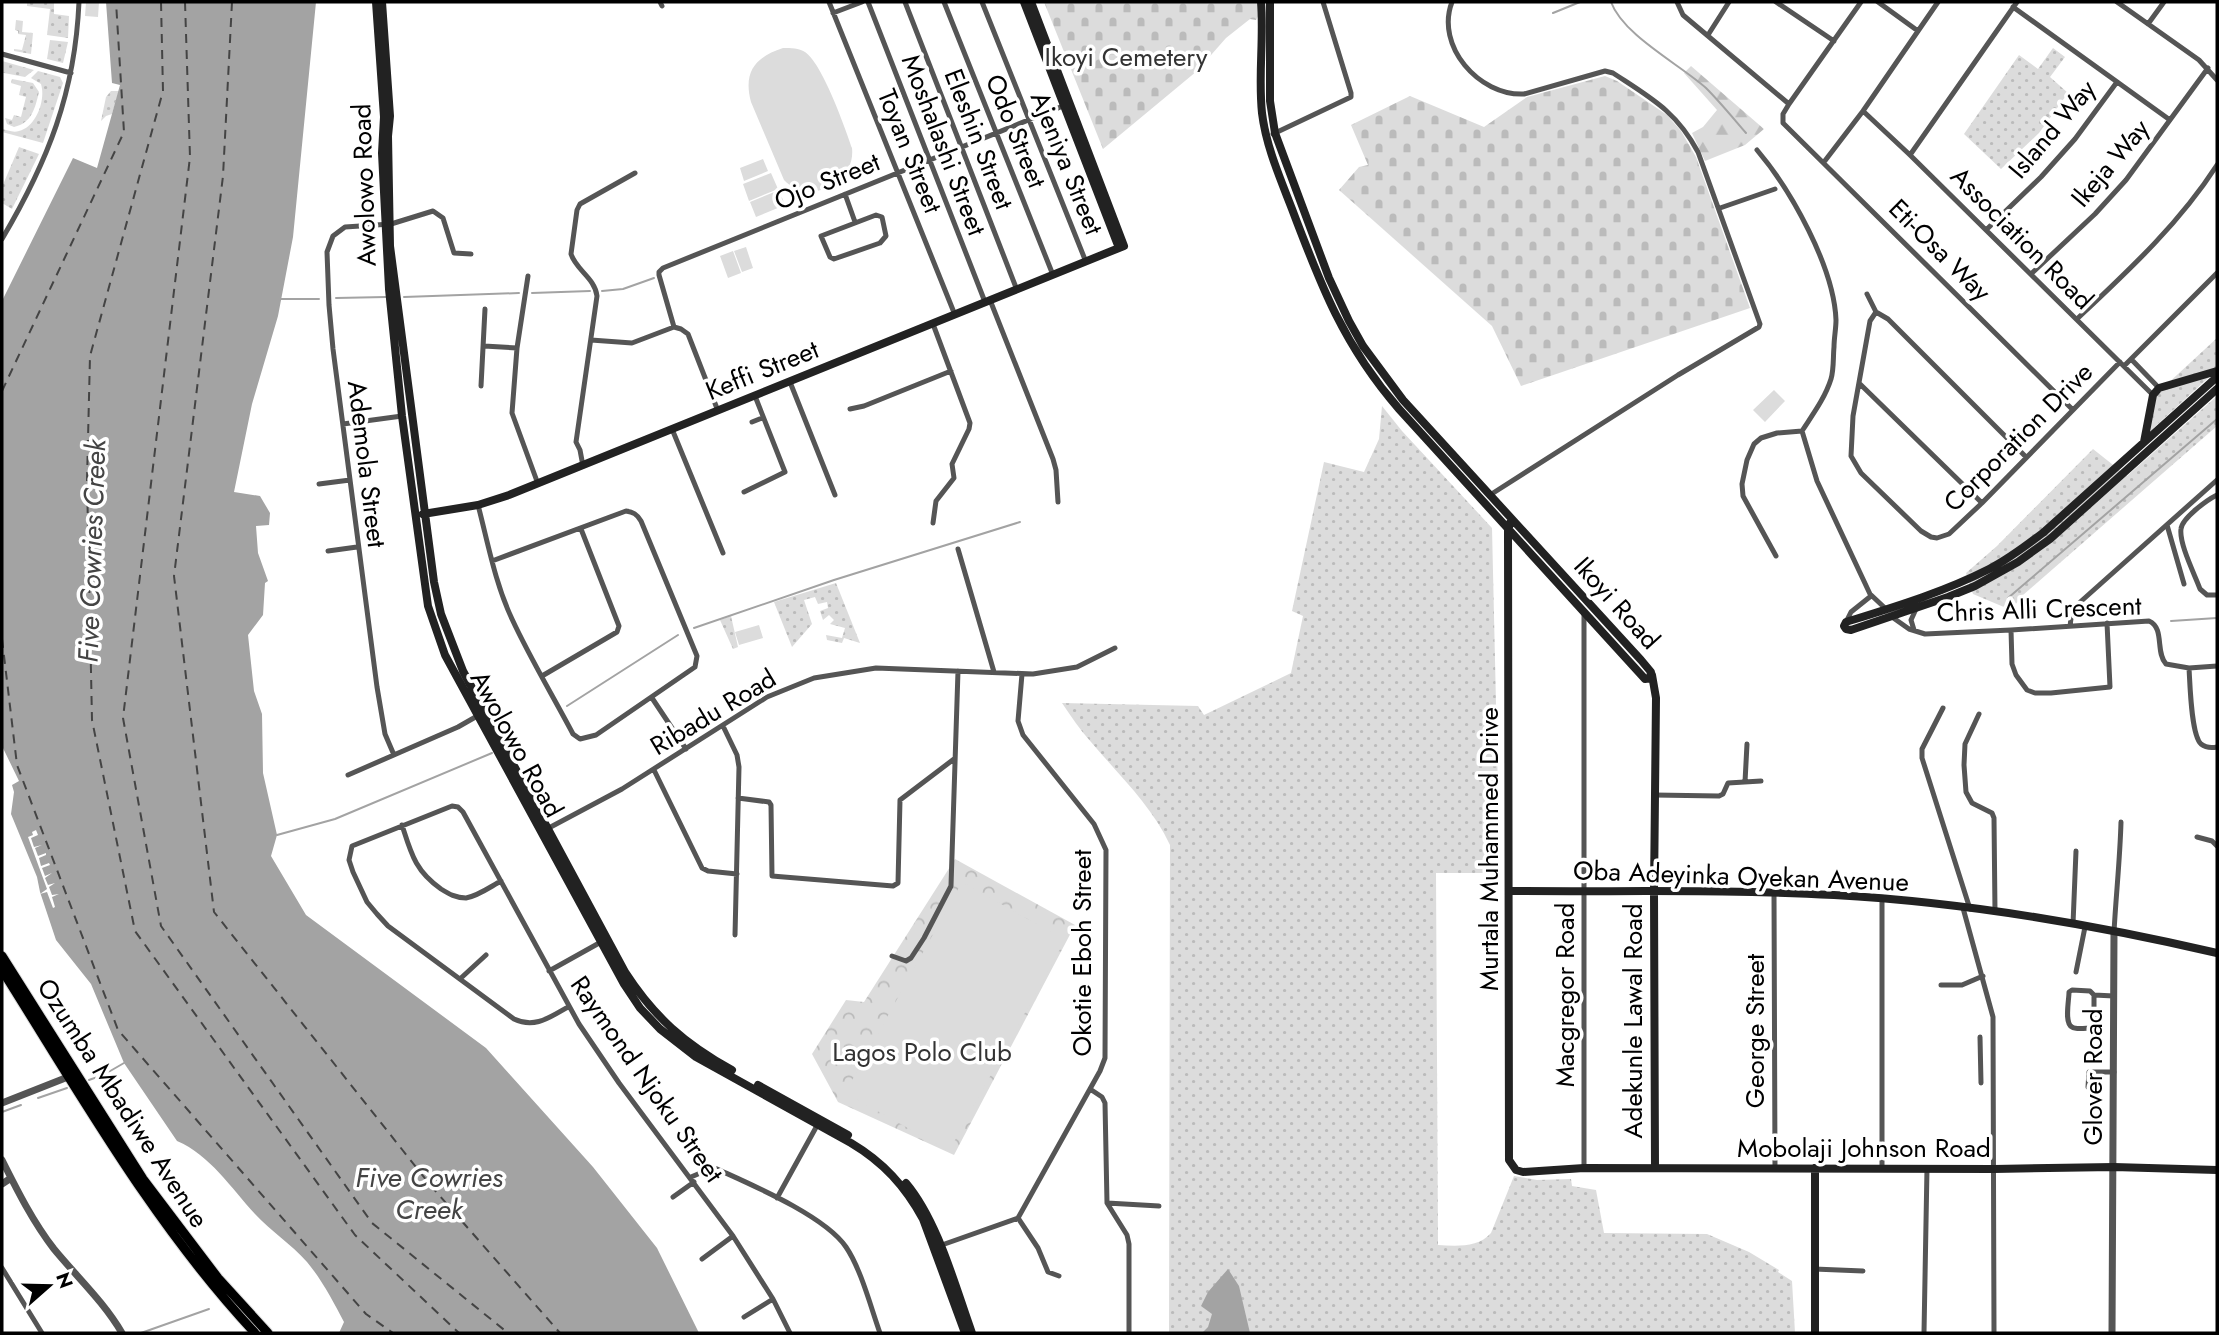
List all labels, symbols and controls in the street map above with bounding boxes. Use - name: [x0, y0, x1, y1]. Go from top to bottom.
- park label: Ikoyi Cemetery: [1045, 38, 1208, 76]
- street label: Moshalashi Street: [892, 49, 996, 242]
- street label: Eleshin Street: [935, 63, 1024, 216]
- street label: Odo Street: [976, 69, 1056, 194]
- street label: Island Way: [1999, 71, 2105, 187]
- street label: Toyan Street: [868, 83, 952, 219]
- street label: Ajeniya Street: [1021, 86, 1113, 241]
- street label: Awolowo Road: [342, 103, 386, 267]
- street label: Ikeja Way: [2062, 110, 2159, 215]
- street label: Ojo Street: [768, 142, 886, 219]
- street label: Association Road: [1942, 158, 2102, 318]
- street label: Eti-Osa Way: [1880, 190, 2000, 310]
- street label: Keffi Street: [700, 330, 825, 410]
- street label: Corporation Drive: [1935, 354, 2101, 520]
- street label: Ademola Street: [338, 378, 396, 551]
- water label: Five Cowries Creek: [68, 438, 116, 663]
- street label: Ikoyi Road: [1565, 548, 1669, 658]
- street label: Chris Alli Crescent: [1936, 586, 2143, 632]
- street label: Ribadu Road: [643, 659, 783, 765]
- street label: Awolowo Road: [461, 664, 573, 824]
- street label: Murtala Muhammed Drive: [1470, 707, 1508, 991]
- street label: Okotie Eboh Street: [1063, 849, 1101, 1056]
- street label: Oba Adeyinka Oyekan Avenue: [1572, 851, 1910, 901]
- street label: Macgregor Road: [1546, 903, 1584, 1087]
- street label: Adekunle Lawal Road: [1614, 903, 1652, 1139]
- street label: George Street: [1736, 953, 1774, 1108]
- street label: Raymond Njoku Street: [561, 968, 733, 1191]
- street label: Ozumba Mbadiwe Avenue: [28, 971, 218, 1235]
- street label: Glover Road: [2074, 1008, 2112, 1146]
- park label: Lagos Polo Club: [832, 1033, 1012, 1071]
- street label: Mobolaji Johnson Road: [1737, 1129, 1991, 1167]
- water label: Five Cowries Creek: [355, 1157, 504, 1230]
- north arrow: [14, 1251, 84, 1321]
- text: N: [49, 1269, 80, 1292]

